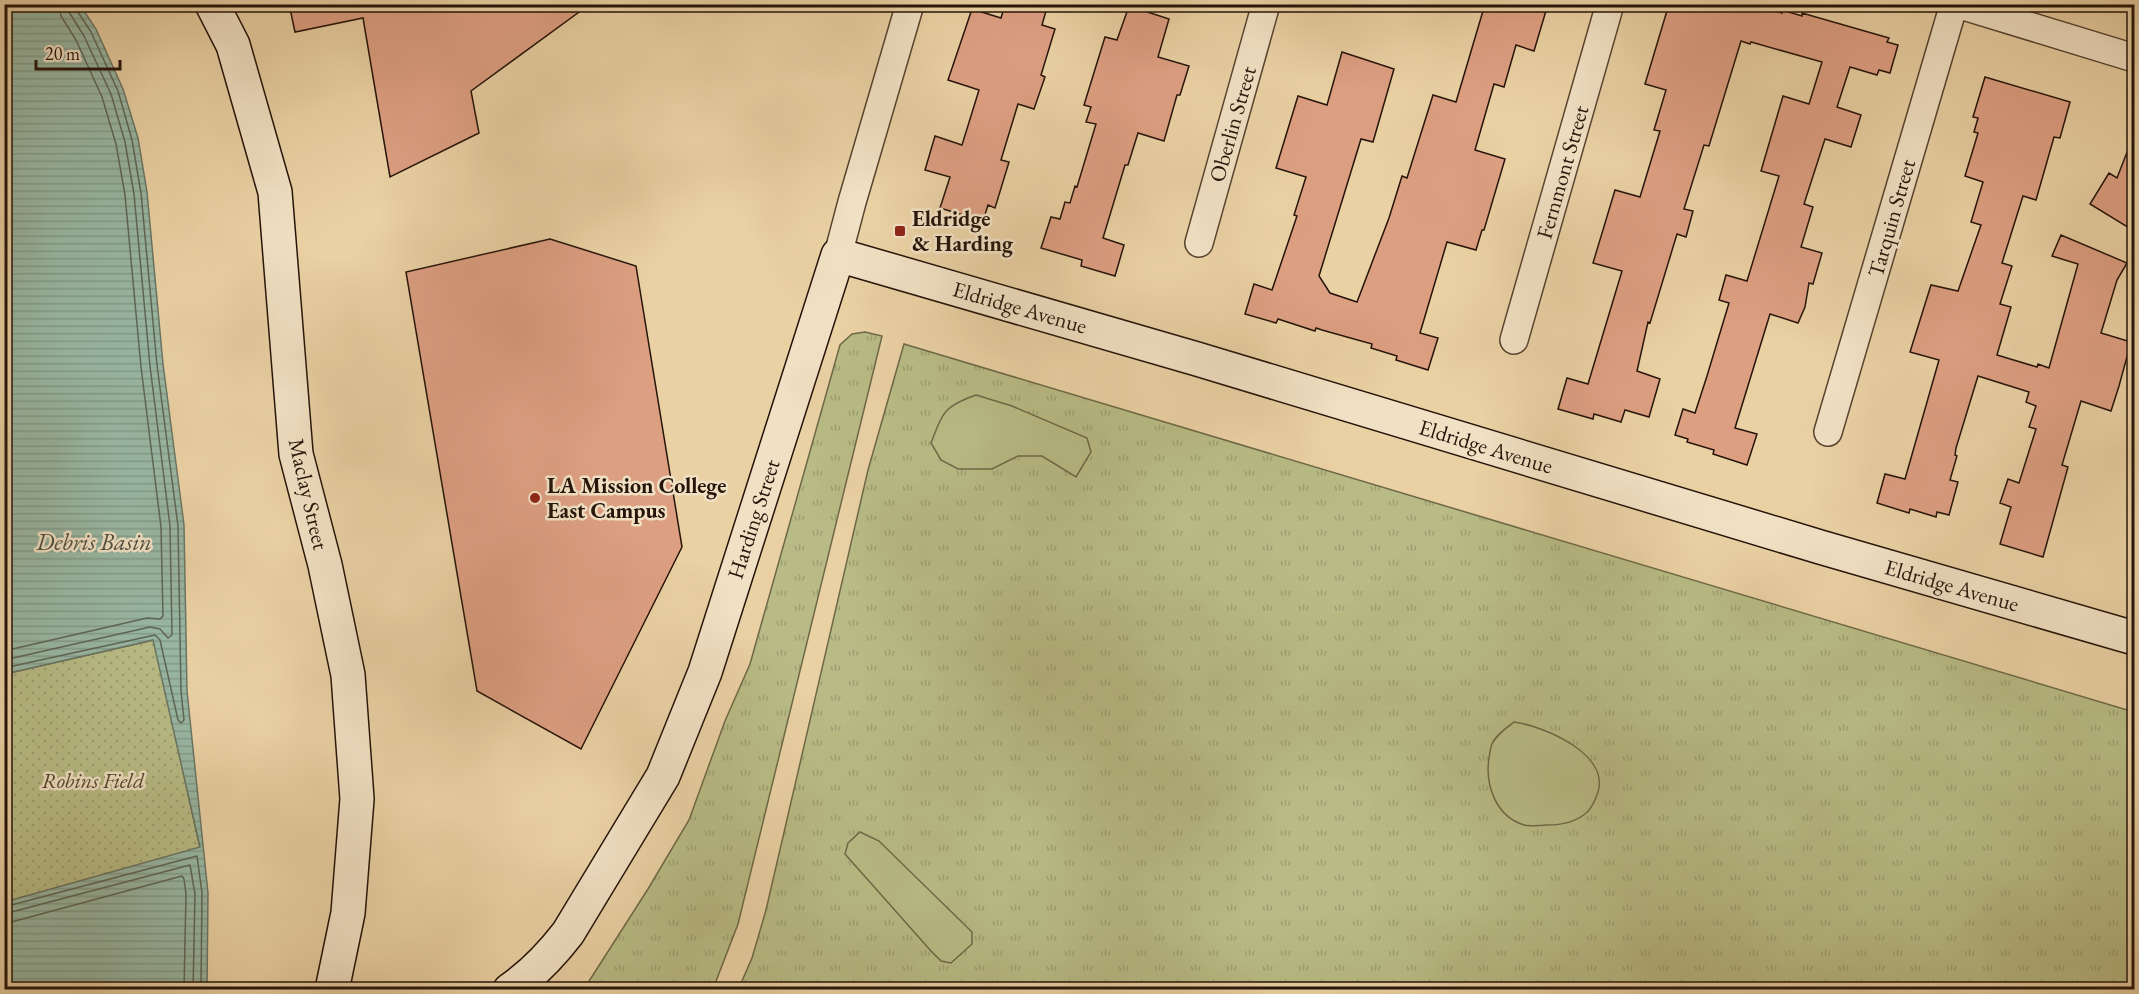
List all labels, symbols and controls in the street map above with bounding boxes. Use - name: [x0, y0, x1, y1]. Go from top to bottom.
- scale bar: [36, 33, 120, 71]
- text: 20 m: [45, 42, 80, 65]
- street label: Oberlin Street: [1202, 63, 1263, 185]
- street label: Fernmont Street: [1530, 102, 1595, 242]
- street label: Tarquin Street: [1861, 156, 1922, 280]
- place label: Eldridge & Harding: [912, 204, 1014, 258]
- marker: Eldridge & Harding: [893, 224, 907, 238]
- street label: Eldridge Avenue: [949, 274, 1091, 341]
- street label: Eldridge Avenue: [1415, 412, 1557, 481]
- street label: Maclay Street: [282, 436, 335, 553]
- street label: Harding Street: [720, 455, 787, 583]
- place label: LA Mission College East Campus: [547, 471, 726, 525]
- marker: LA Mission College East Campus: [528, 491, 542, 505]
- water label: Debris Basin: [35, 526, 152, 557]
- street label: Eldridge Avenue: [1881, 552, 2023, 619]
- park label: Robins Field: [42, 766, 145, 795]

